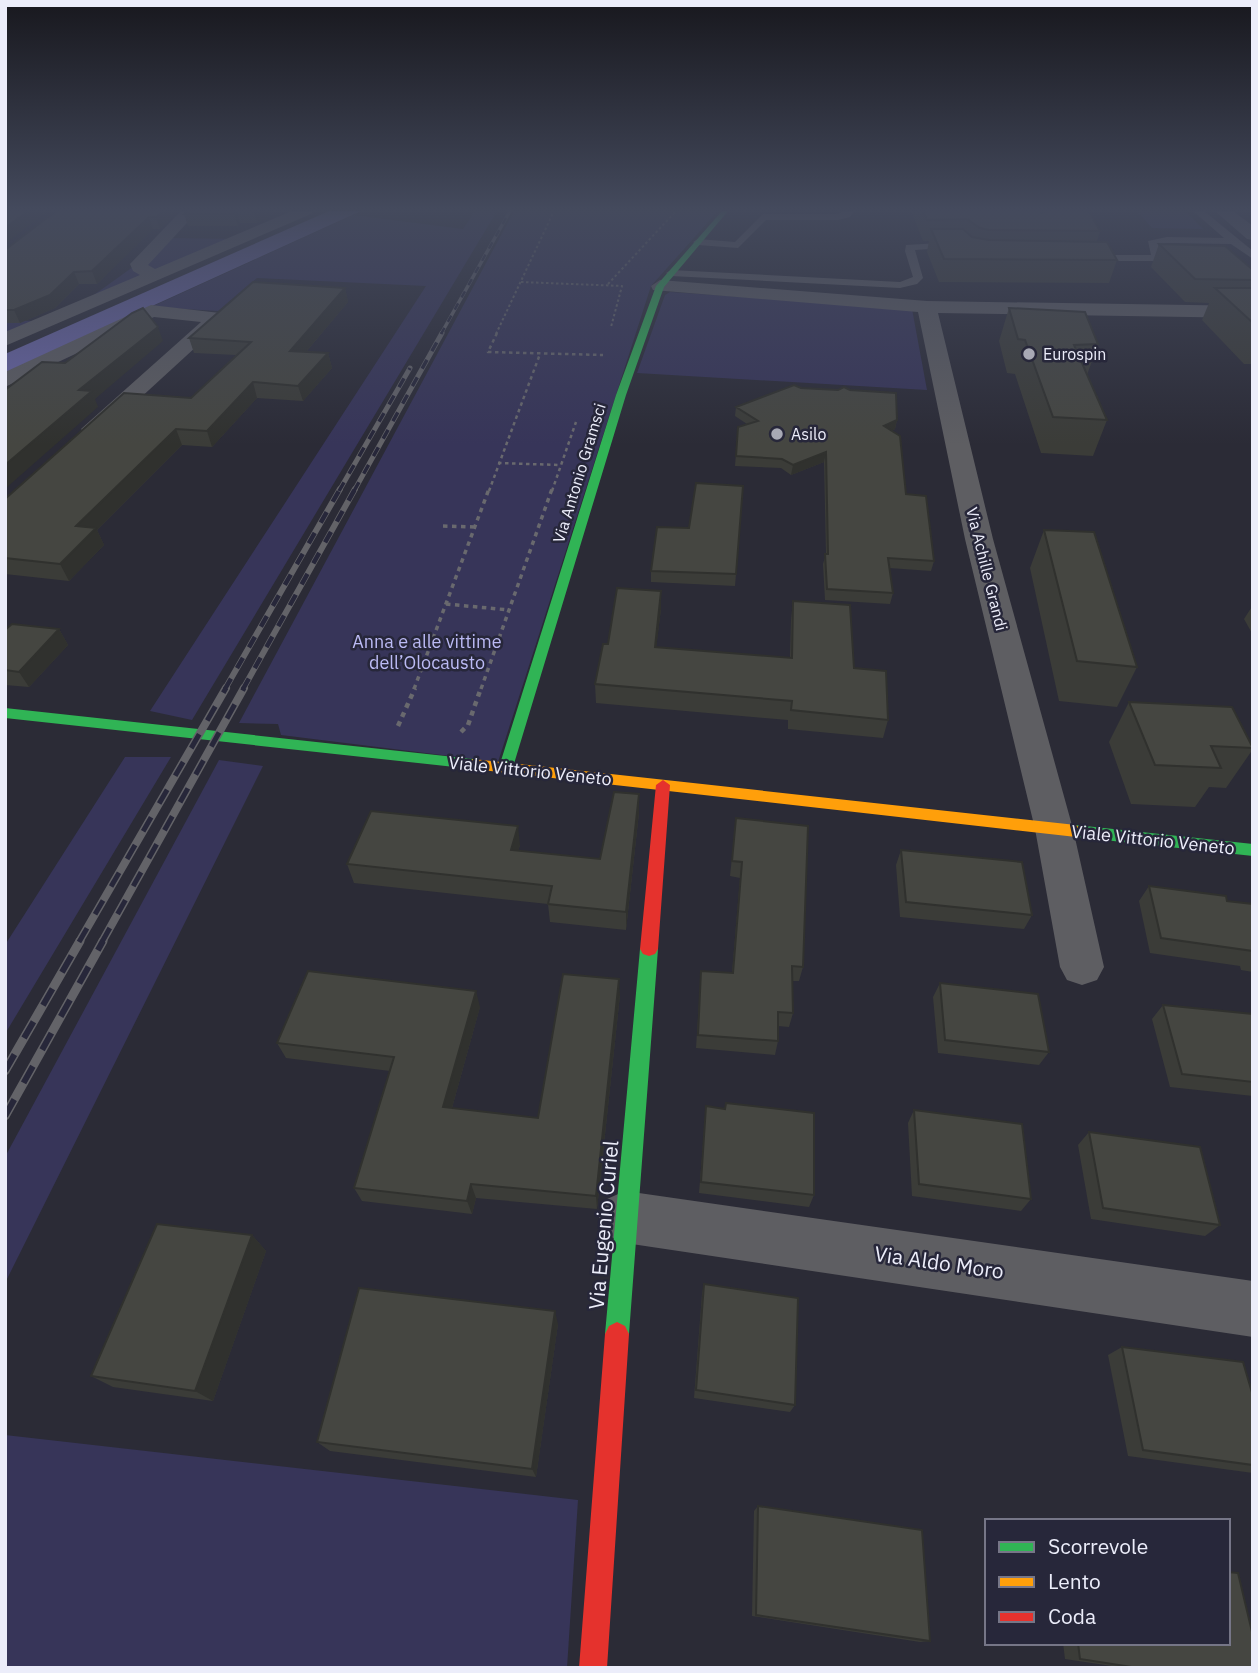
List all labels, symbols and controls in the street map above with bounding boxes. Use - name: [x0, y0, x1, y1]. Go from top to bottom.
- place label: Eurospin: [1043, 344, 1106, 364]
- marker: Eurospin: [1021, 346, 1037, 362]
- street label: Via Antonio Gramsci: [548, 401, 610, 545]
- place label: Asilo: [791, 424, 826, 444]
- marker: Asilo: [769, 426, 785, 442]
- street label: Via Achille Grandi: [962, 505, 1012, 633]
- park label: Anna e alle vittime dell’Olocausto: [352, 630, 502, 674]
- street label: Viale Vittorio Veneto: [447, 750, 613, 791]
- street label: Viale Vittorio Veneto: [1070, 819, 1236, 860]
- street label: Via Eugenio Curiel: [582, 1139, 624, 1311]
- street label: Via Aldo Moro: [873, 1239, 1006, 1285]
- legend: [985, 1519, 1230, 1645]
- text: Scorrevole: [1048, 1532, 1148, 1560]
- text: Lento: [1048, 1567, 1101, 1595]
- text: Coda: [1048, 1602, 1096, 1630]

